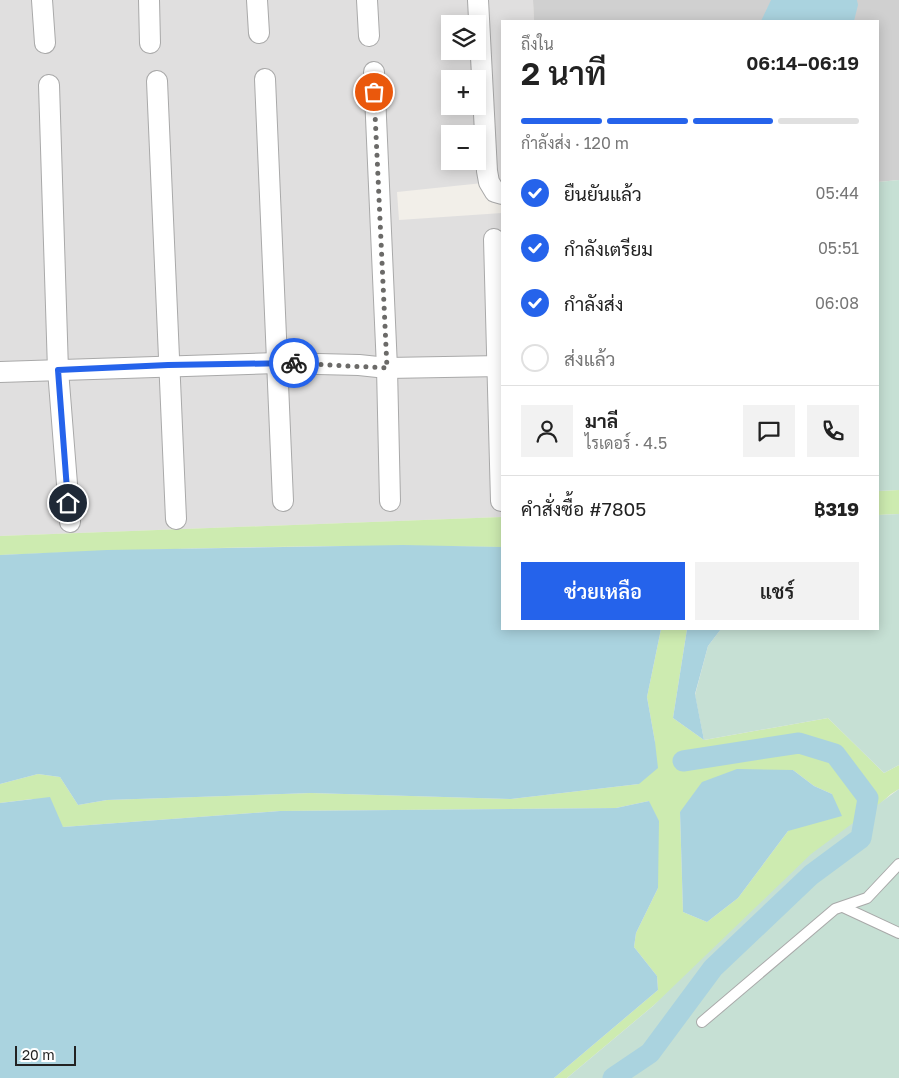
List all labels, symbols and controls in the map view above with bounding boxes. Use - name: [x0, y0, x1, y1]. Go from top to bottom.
- map controls: [441, 15, 486, 170]
- button: layers: [441, 15, 486, 60]
- text: ถึงใน: [521, 34, 554, 54]
- text: 06:14–06:19: [746, 51, 859, 74]
- text: 2 นาที: [521, 54, 606, 92]
- button: +: [441, 70, 486, 115]
- pin: [353, 71, 395, 113]
- icon: bag: [360, 78, 388, 106]
- button: −: [441, 125, 486, 170]
- text: กำลังส่ง · 120 m: [521, 133, 629, 153]
- icon: check: [521, 179, 549, 207]
- text: ยืนยันแล้ว: [564, 182, 642, 205]
- text: 05:44: [815, 183, 859, 203]
- icon: check: [521, 234, 549, 262]
- text: กำลังเตรียม: [564, 237, 653, 260]
- text: 05:51: [818, 238, 859, 258]
- icon: check: [521, 289, 549, 317]
- text: กำลังส่ง: [564, 292, 623, 315]
- text: 06:08: [815, 293, 859, 313]
- courier: [269, 338, 319, 388]
- text: ส่งแล้ว: [564, 347, 615, 370]
- icon: bike: [280, 349, 308, 377]
- button: person: [521, 405, 573, 457]
- button: chat: [743, 405, 795, 457]
- button: phone: [807, 405, 859, 457]
- text: มาลี: [585, 409, 618, 432]
- text: ไรเดอร์ · 4.5: [585, 433, 667, 453]
- pin: [47, 482, 89, 524]
- icon: home: [54, 489, 82, 517]
- text: คำสั่งซื้อ #7805: [521, 497, 646, 520]
- text: ฿319: [814, 497, 859, 520]
- button: ช่วยเหลือ: [521, 562, 685, 620]
- button: แชร์: [695, 562, 859, 620]
- scale bar: [15, 1043, 76, 1066]
- text: 20 m: [22, 1046, 55, 1063]

